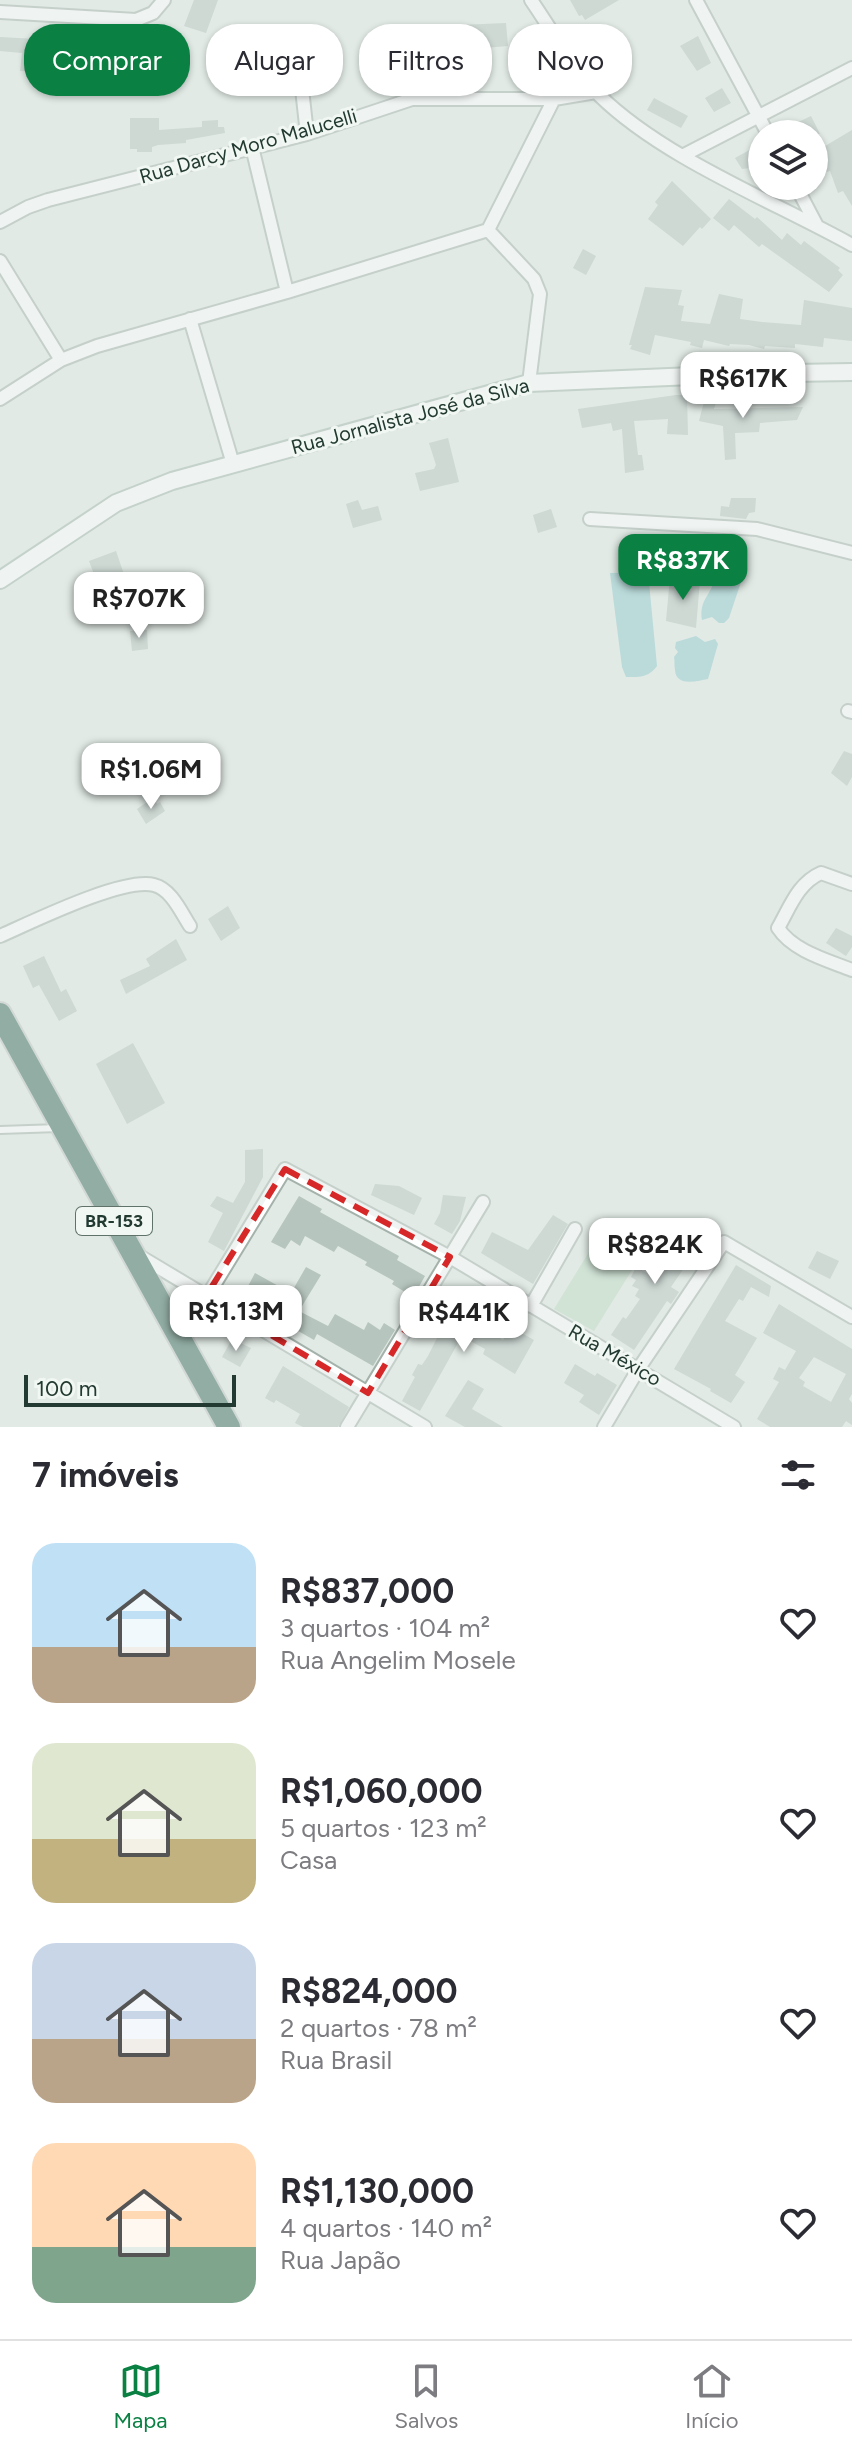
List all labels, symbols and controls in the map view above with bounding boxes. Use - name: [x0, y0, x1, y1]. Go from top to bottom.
- chip: Comprar: [24, 24, 190, 96]
- chip: Alugar: [206, 24, 343, 96]
- chip: Filtros: [359, 24, 492, 96]
- chip: Novo: [508, 24, 632, 96]
- street label: Rua Darcy Moro Malucelli: [136, 103, 360, 189]
- map controls: [748, 120, 828, 200]
- button: layers: [748, 120, 828, 200]
- pin: R$617K: [678, 352, 808, 420]
- text: R$617K: [699, 362, 788, 394]
- street label: Rua Jornalista José da Silva: [288, 373, 532, 459]
- pin: R$837K: [618, 534, 748, 602]
- text: R$837K: [636, 544, 730, 576]
- pin: R$707K: [74, 572, 204, 640]
- text: R$707K: [92, 582, 186, 614]
- pin: R$1.06M: [77, 743, 225, 811]
- text: R$1.06M: [100, 753, 202, 785]
- road number: BR-153: [76, 1207, 152, 1235]
- pin: R$824K: [590, 1218, 720, 1286]
- text: R$824K: [607, 1228, 703, 1260]
- pin: R$1.13M: [162, 1285, 310, 1353]
- pin: R$441K: [399, 1286, 529, 1354]
- text: R$1.13M: [188, 1295, 284, 1327]
- text: R$441K: [418, 1296, 510, 1328]
- street label: Rua México: [564, 1319, 666, 1391]
- scale bar: [24, 1371, 236, 1407]
- text: 100 m: [36, 1375, 97, 1402]
- icon: filters: [776, 1453, 820, 1497]
- text: 7 imóveis: [32, 1455, 179, 1496]
- text: R$837,000: [280, 1571, 454, 1612]
- icon: home: [96, 1575, 192, 1671]
- icon: heart: [776, 1601, 820, 1645]
- text: 3 quartos · 104 m²: [280, 1612, 490, 1644]
- text: Rua Angelim Mosele: [280, 1644, 516, 1676]
- text: R$1,060,000: [280, 1771, 482, 1812]
- icon: home: [96, 1775, 192, 1871]
- icon: heart: [776, 1801, 820, 1845]
- text: 5 quartos · 123 m²: [280, 1812, 487, 1844]
- text: Casa: [280, 1844, 337, 1876]
- text: R$824,000: [280, 1971, 458, 2012]
- icon: home: [96, 1975, 192, 2071]
- icon: heart: [776, 2001, 820, 2045]
- text: 2 quartos · 78 m²: [280, 2012, 477, 2044]
- text: Rua Brasil: [280, 2044, 392, 2076]
- text: R$1,130,000: [280, 2171, 474, 2212]
- icon: home: [96, 2175, 192, 2271]
- icon: heart: [776, 2201, 820, 2245]
- text: 4 quartos · 140 m²: [280, 2212, 492, 2244]
- text: Rua Japão: [280, 2244, 401, 2276]
- tab: Mapa: [114, 2359, 168, 2434]
- tab: Salvos: [395, 2359, 458, 2434]
- tab: Início: [685, 2359, 738, 2434]

